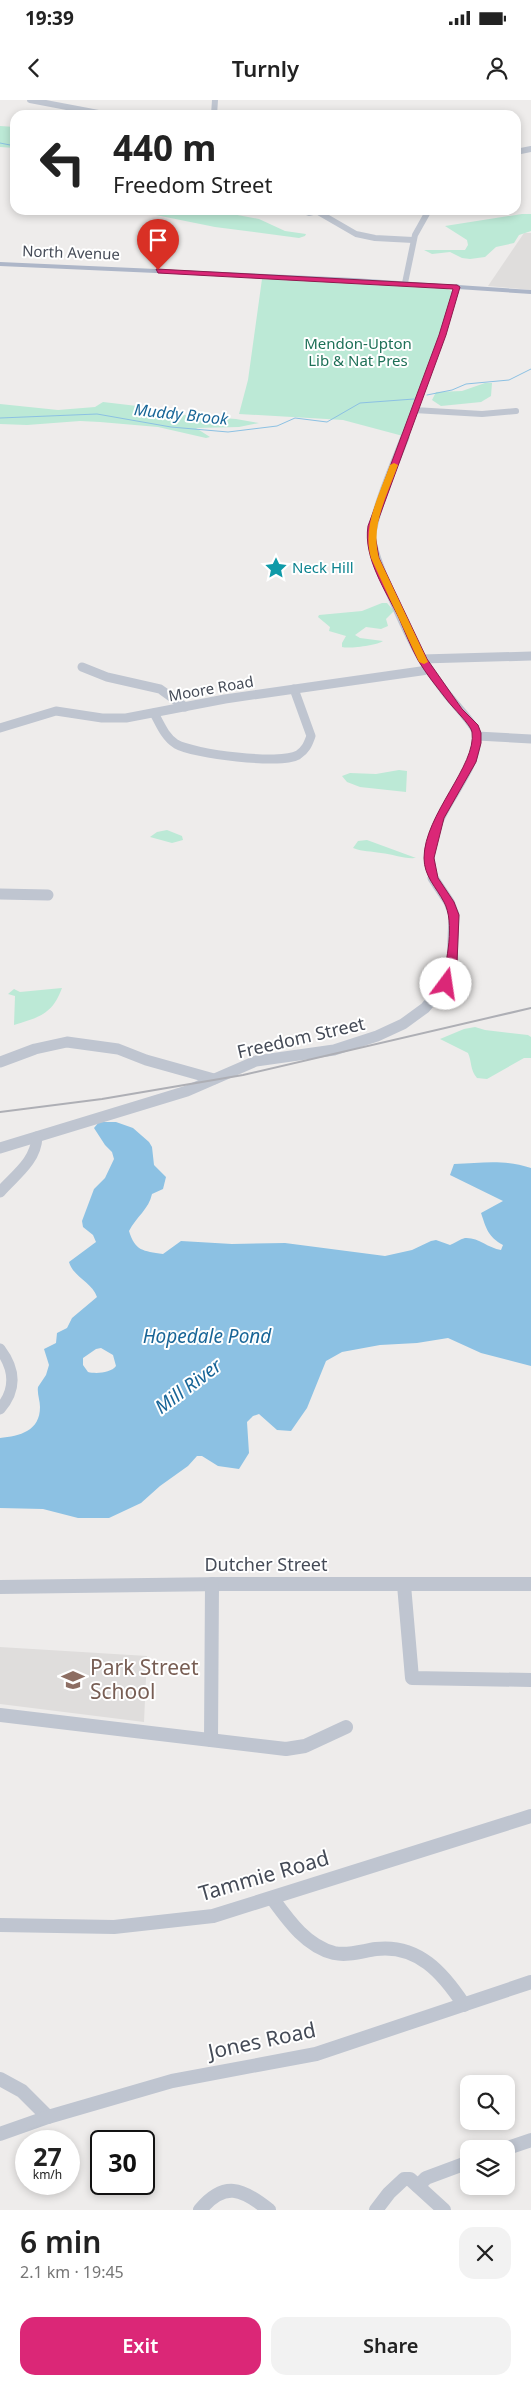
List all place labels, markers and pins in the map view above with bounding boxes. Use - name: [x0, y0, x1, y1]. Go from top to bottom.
- pin: [137, 219, 179, 270]
- place icon: Neck Hill: [263, 555, 289, 581]
- place label: Neck Hill: [292, 557, 354, 577]
- place label: Park Street School: [90, 1653, 199, 1705]
- school or university icon: Park Street School: [60, 1667, 86, 1693]

